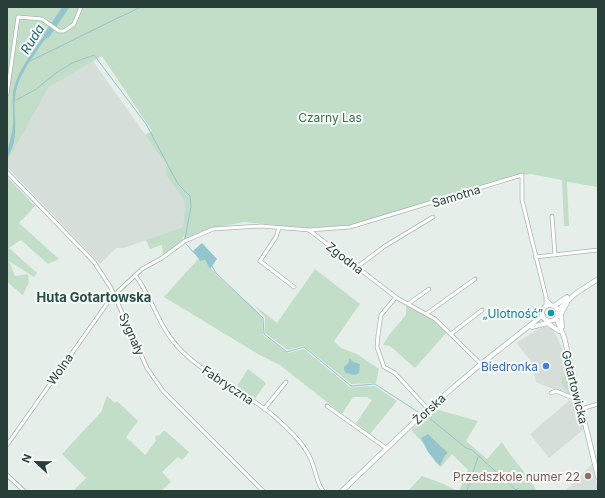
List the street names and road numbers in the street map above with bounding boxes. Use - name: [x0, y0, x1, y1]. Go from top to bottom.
- street label: Samotna: [430, 182, 482, 210]
- street label: Zgodna: [323, 239, 367, 277]
- street label: Sygnały: [116, 310, 148, 358]
- street label: Gotartowicka: [559, 349, 591, 425]
- street label: Wolna: [44, 350, 76, 388]
- street label: Fabryczna: [199, 362, 257, 408]
- street label: Żorska: [410, 390, 448, 428]

